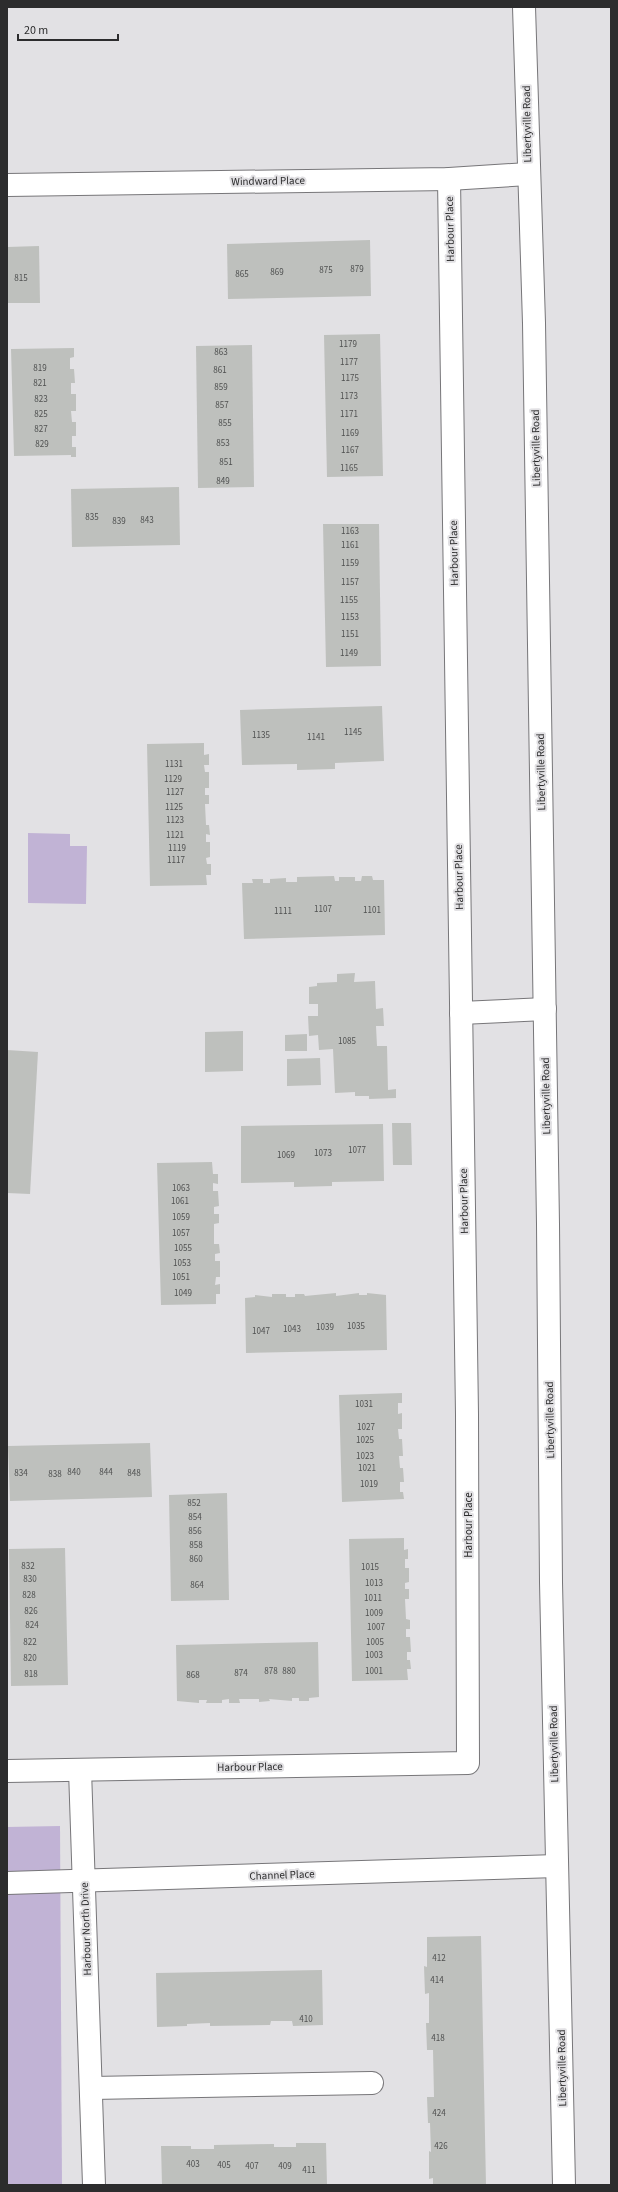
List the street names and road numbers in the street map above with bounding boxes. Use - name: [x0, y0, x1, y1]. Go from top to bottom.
- street label: Libertyville Road: [519, 85, 535, 163]
- street label: Windward Place: [231, 173, 305, 189]
- street label: Harbour Place: [442, 196, 458, 262]
- street label: Libertyville Road: [528, 409, 544, 487]
- street label: Harbour Place: [446, 520, 462, 586]
- street label: Libertyville Road: [533, 733, 549, 811]
- street label: Harbour Place: [451, 844, 467, 910]
- street label: Libertyville Road: [538, 1057, 554, 1135]
- street label: Harbour Place: [456, 1168, 472, 1234]
- street label: Libertyville Road: [542, 1381, 558, 1459]
- street label: Harbour Place: [461, 1492, 476, 1558]
- street label: Libertyville Road: [546, 1705, 562, 1783]
- street label: Harbour Place: [217, 1759, 283, 1775]
- street label: Channel Place: [249, 1866, 315, 1884]
- street label: Harbour North Drive: [77, 1882, 95, 1976]
- street label: Libertyville Road: [554, 2029, 570, 2107]

